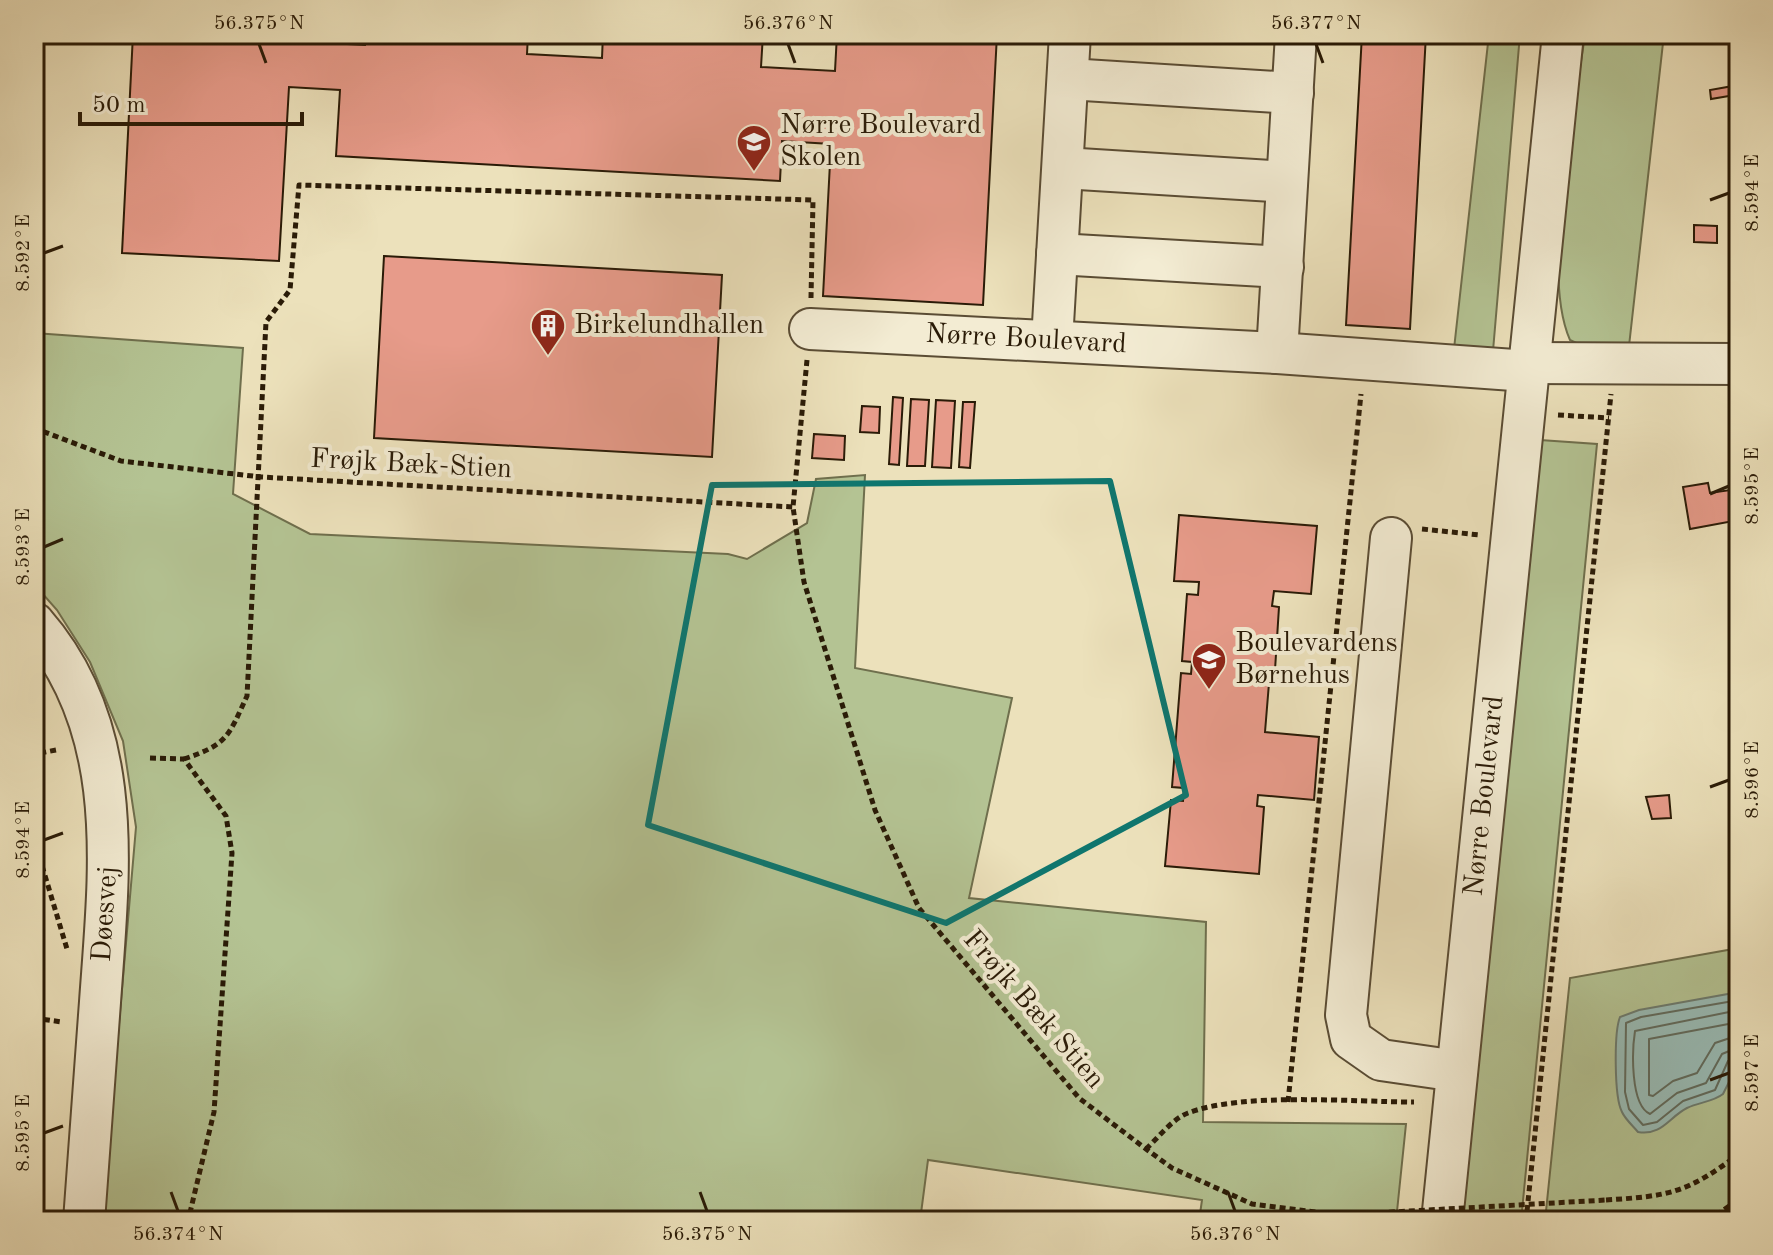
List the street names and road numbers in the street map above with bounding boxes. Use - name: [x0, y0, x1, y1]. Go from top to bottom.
- street label: Nørre Boulevard: [925, 321, 1127, 359]
- street label: Frøjk Bæk-Stien: [309, 446, 513, 484]
- street label: Nørre Boulevard: [1461, 694, 1509, 898]
- street label: Døesvej: [89, 865, 123, 963]
- street label: Frøjk Bæk Stien: [957, 925, 1109, 1095]

